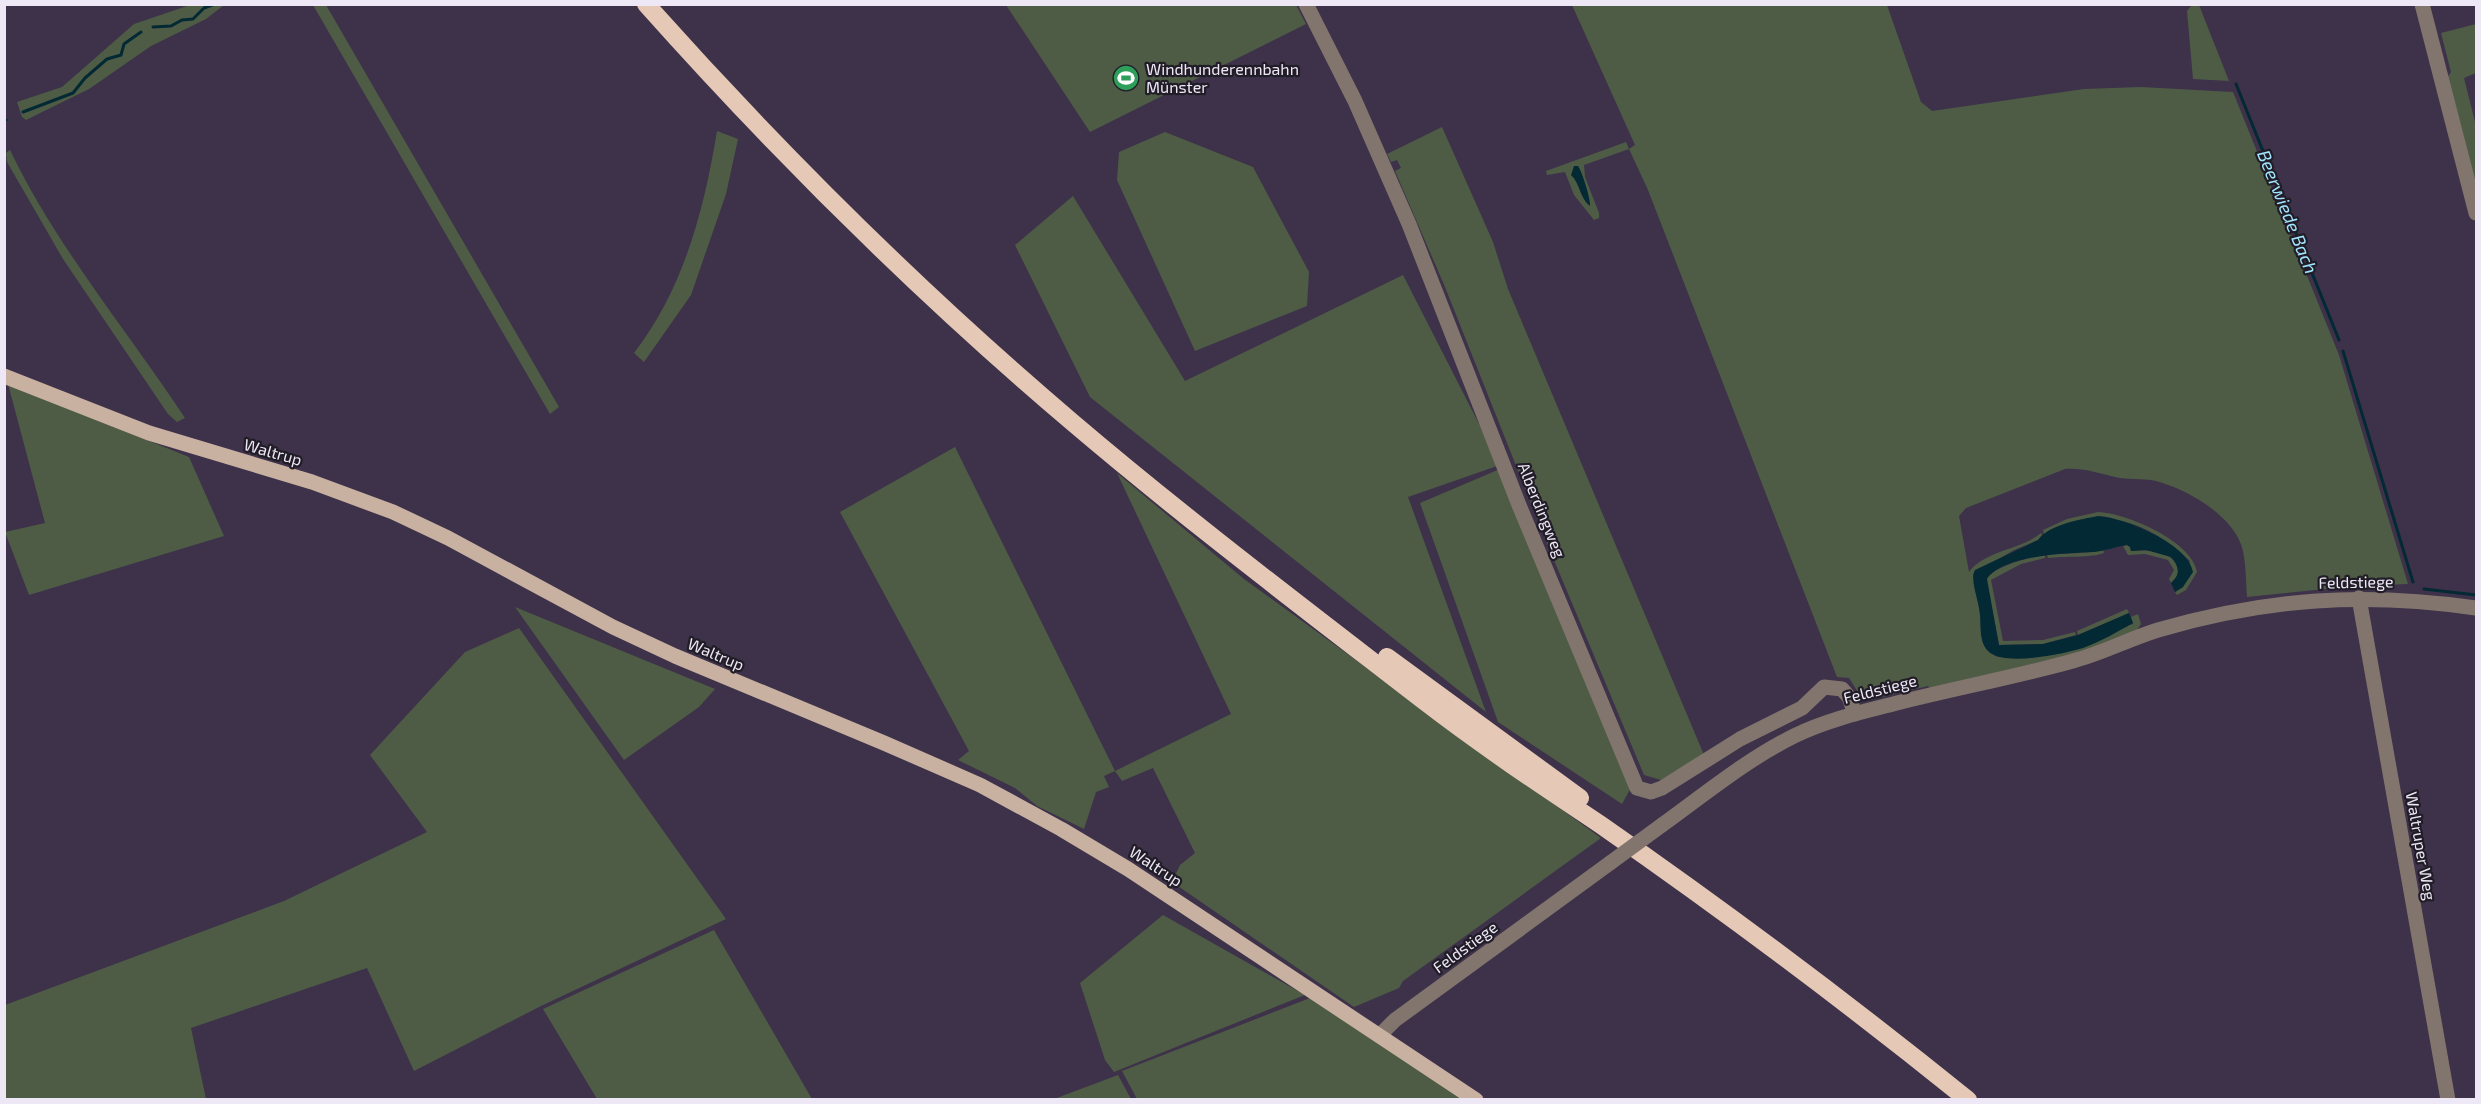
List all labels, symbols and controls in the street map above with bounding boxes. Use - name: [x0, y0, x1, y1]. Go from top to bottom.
- place label: Windhunderennbahn Münster: [1146, 59, 1299, 96]
- sports icon: Windhunderennbahn Münster: [1111, 63, 1141, 93]
- water label: Beerwiede Bach: [2253, 147, 2323, 277]
- street label: Waltrup: [242, 434, 304, 469]
- street label: Alberdingweg: [1515, 460, 1570, 560]
- street label: Feldstiege: [2318, 571, 2394, 592]
- street label: Waltrup: [685, 633, 747, 674]
- street label: Feldstiege: [1841, 670, 1919, 707]
- street label: Waltruper Weg: [2403, 790, 2440, 902]
- street label: Waltrup: [1126, 841, 1186, 890]
- street label: Feldstiege: [1429, 917, 1501, 976]

